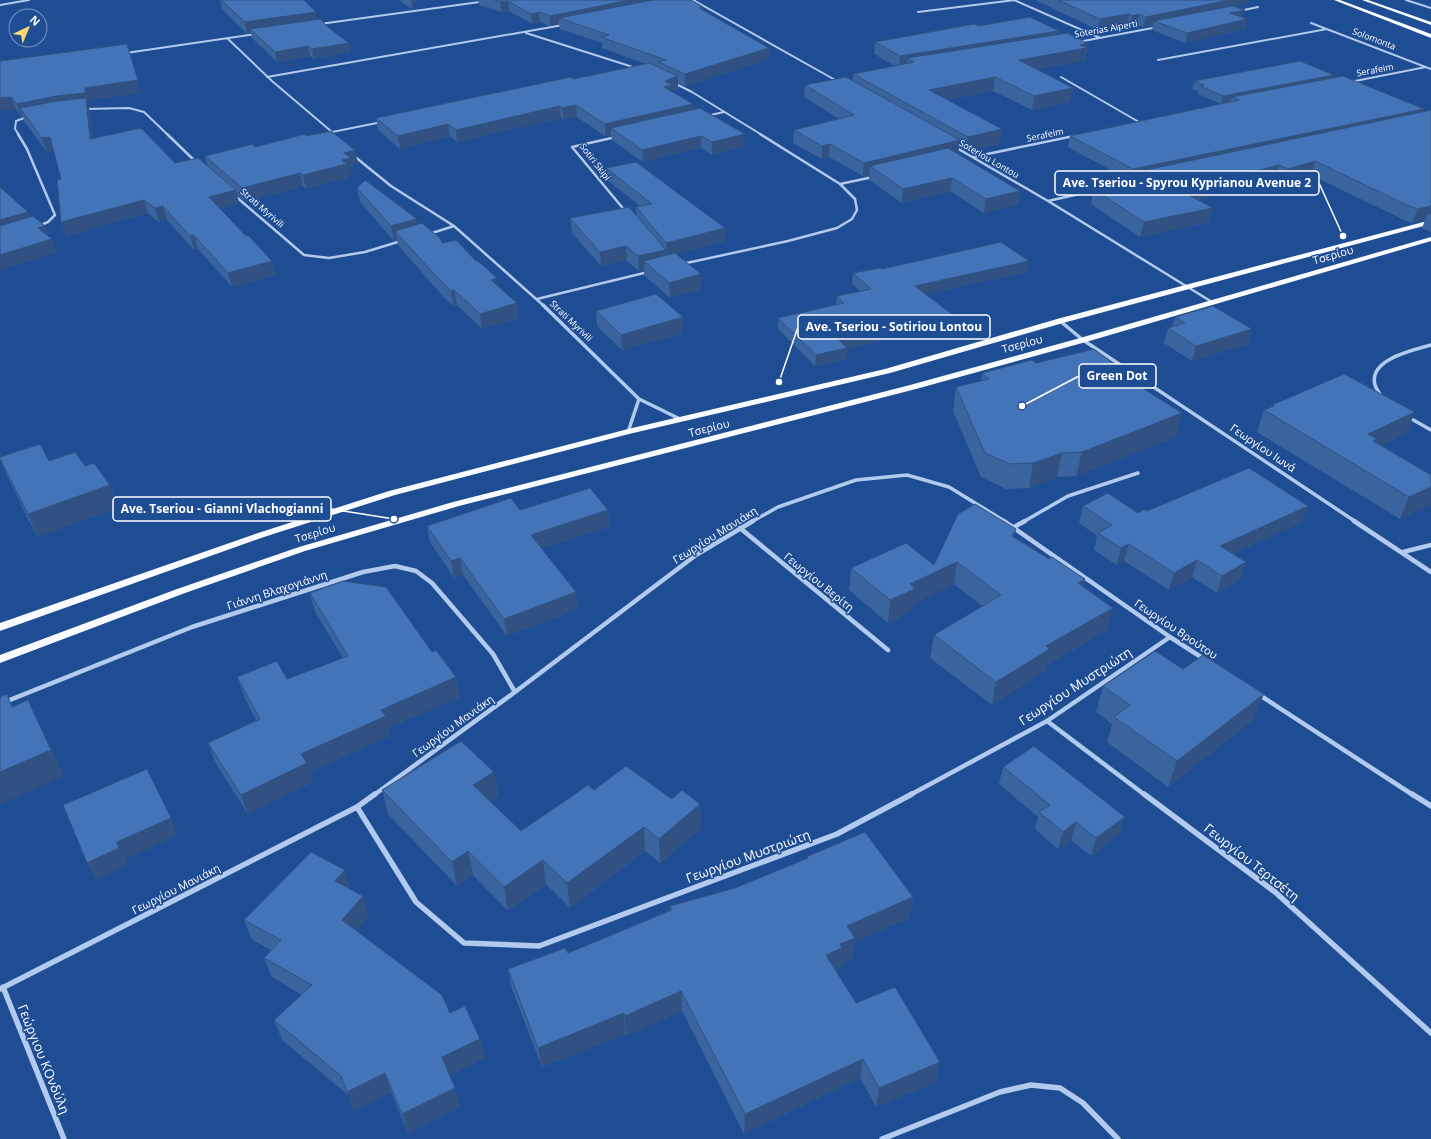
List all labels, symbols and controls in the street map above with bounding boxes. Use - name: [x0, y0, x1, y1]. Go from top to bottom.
- north arrow: [8, 8, 48, 48]
- text: N: [27, 12, 44, 29]
- street label: Soterias Aiperti: [1073, 17, 1138, 40]
- street label: Solomonta: [1351, 24, 1398, 53]
- street label: Serafeim: [1355, 60, 1394, 79]
- street label: Serafeim: [1025, 124, 1065, 145]
- street label: Soteriou Lontou: [957, 136, 1022, 181]
- street label: Sotiri Skipi: [577, 140, 614, 183]
- callout: Ave. Tseriou - Spyrou Kyprianou Avenue 2: [1055, 171, 1319, 195]
- text: Ave. Tseriou - Spyrou Kyprianou Avenue 2: [1063, 174, 1311, 191]
- street label: Strati Myrivili: [237, 185, 287, 230]
- street label: Τσερίου: [1311, 241, 1355, 267]
- street label: Strati Myrivili: [547, 297, 595, 344]
- callout: Ave. Tseriou - Sotiriou Lontou: [798, 315, 990, 339]
- text: Ave. Tseriou - Sotiriou Lontou: [806, 318, 982, 335]
- street label: Τσερίου: [1000, 331, 1044, 356]
- callout: Green Dot: [1079, 364, 1156, 388]
- text: Green Dot: [1087, 367, 1147, 384]
- street label: Τσερίου: [687, 415, 731, 440]
- street label: Γεωργίου Ιωνά: [1228, 420, 1299, 475]
- callout: Ave. Tseriou - Gianni Vlachogianni: [113, 497, 331, 521]
- text: Ave. Tseriou - Gianni Vlachogianni: [121, 500, 323, 517]
- street label: Γεωργίου Μανιάκη: [670, 502, 760, 567]
- street label: Τσερίου: [293, 519, 337, 546]
- street label: Γεωργίου Βερίτη: [781, 549, 858, 615]
- street label: Γιάννη Βλαχογιάννη: [225, 566, 329, 613]
- street label: Γεωργίου Βρούτου: [1132, 595, 1221, 662]
- street label: Γεωργίου Μυστριώτη: [1015, 643, 1135, 729]
- street label: Γεωργίου Μανιάκη: [409, 691, 496, 760]
- street label: Γεωργίου Τερτσέτη: [1200, 819, 1304, 905]
- street label: Γεωργίου Μυστριώτη: [683, 825, 813, 887]
- street label: Γεωργίου Μανιάκη: [129, 860, 222, 917]
- street label: Γεώργιου ΚΟνδύλη: [14, 1001, 74, 1117]

